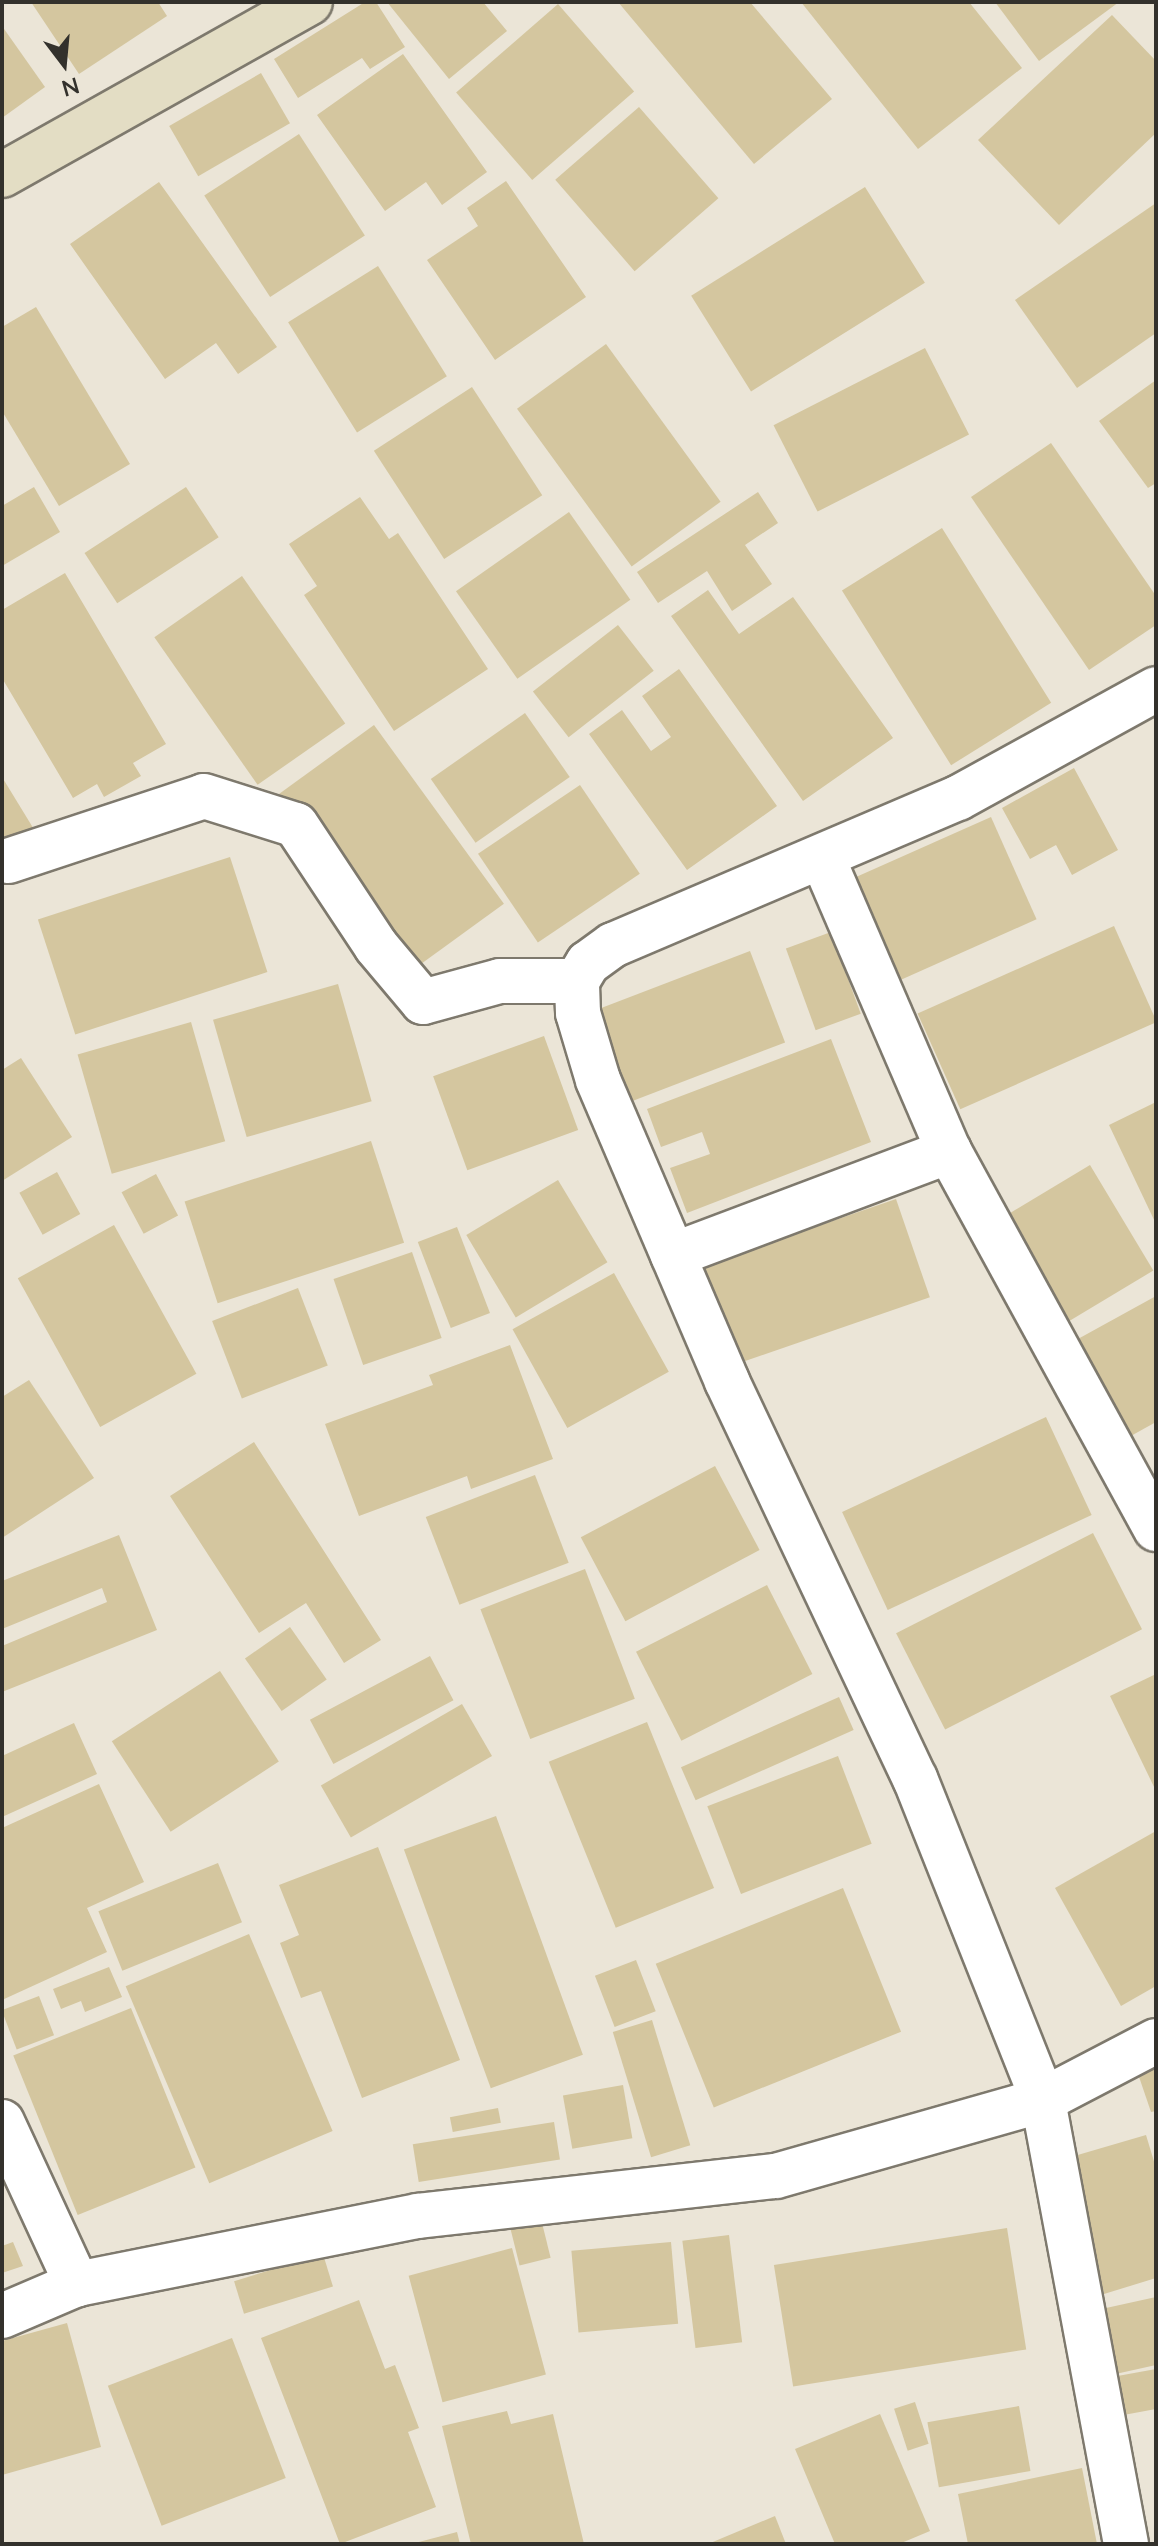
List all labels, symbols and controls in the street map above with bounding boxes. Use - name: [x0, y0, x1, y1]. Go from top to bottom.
- north arrow: [24, 24, 104, 104]
- text: N: [59, 72, 83, 103]

